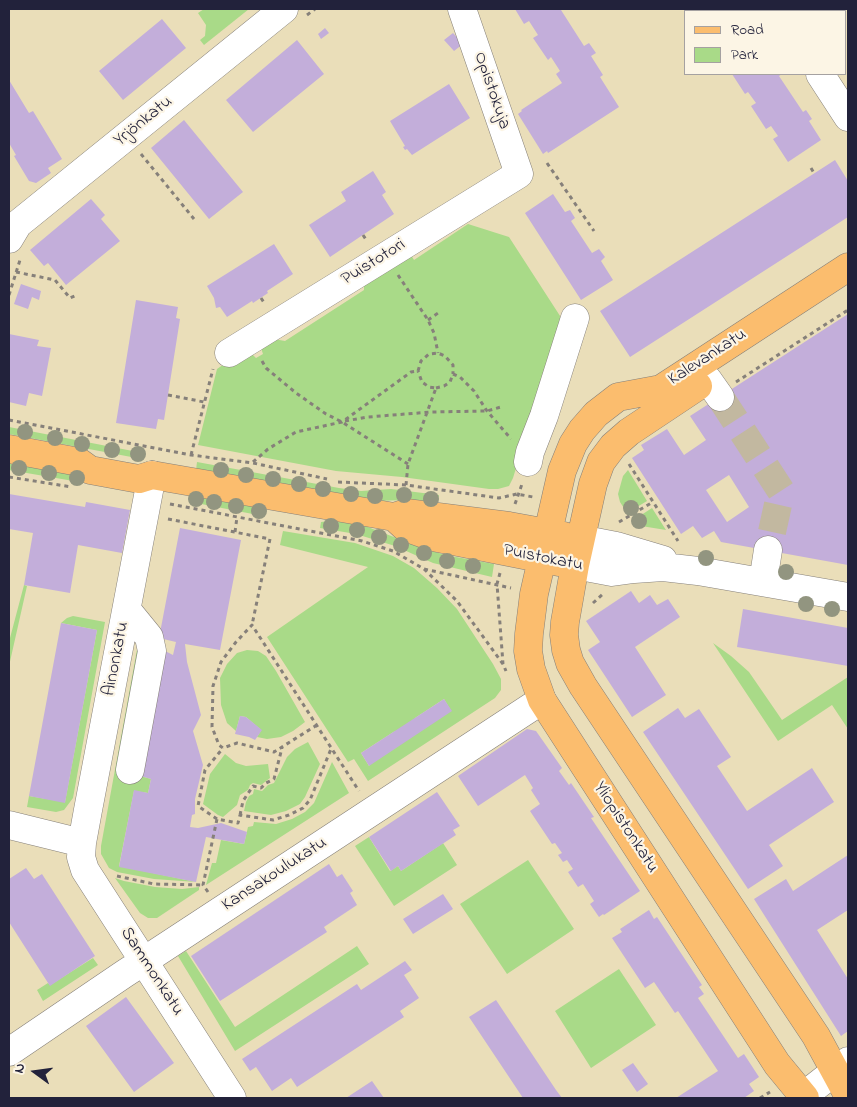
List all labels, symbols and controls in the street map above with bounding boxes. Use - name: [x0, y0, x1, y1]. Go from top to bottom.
- legend: [684, 10, 847, 75]
- text: Road: [731, 19, 764, 41]
- text: Park: [731, 44, 758, 66]
- street label: Opistokuja: [468, 50, 514, 132]
- street label: Yrjönkatu: [110, 92, 178, 152]
- street label: Puistotori: [338, 235, 410, 291]
- street label: Kalevankatu: [665, 325, 751, 391]
- street label: Puistokatu: [501, 541, 585, 577]
- street label: Ainonkatu: [99, 620, 135, 698]
- street label: Yliopistonkatu: [588, 778, 662, 878]
- street label: Kansakoulukatu: [218, 833, 332, 917]
- street label: Sammonkatu: [114, 924, 188, 1020]
- north arrow: [10, 1047, 60, 1097]
- text: N: [9, 1061, 31, 1075]

